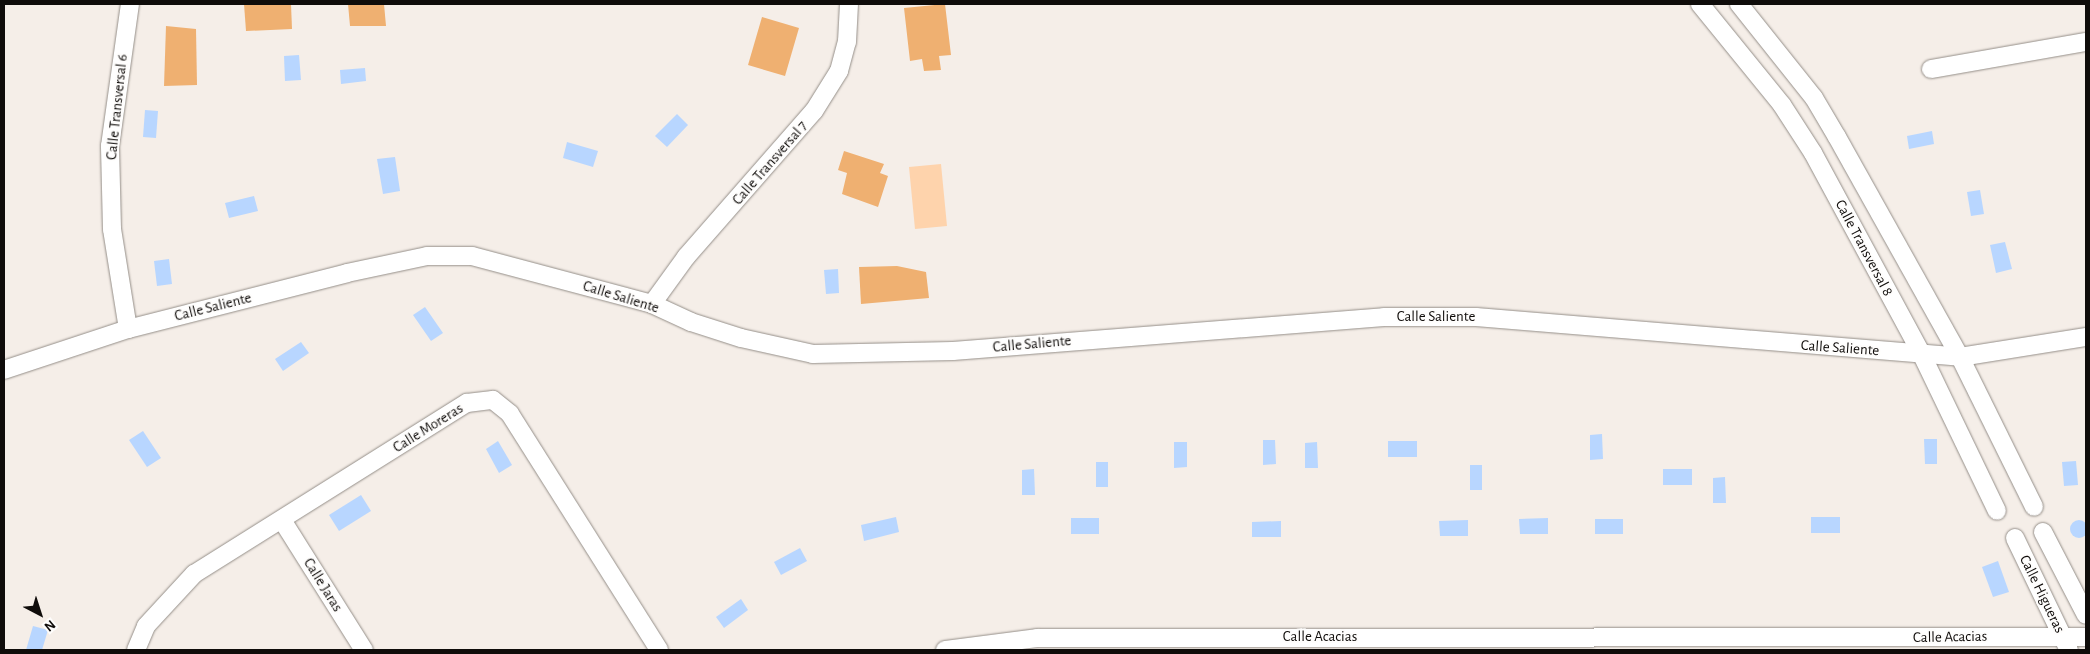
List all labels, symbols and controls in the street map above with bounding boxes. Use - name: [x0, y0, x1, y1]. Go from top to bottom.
- street label: Calle Transversal 6: [102, 53, 132, 161]
- street label: Calle Transversal 7: [729, 117, 811, 209]
- street label: Calle Transversal 8: [1831, 197, 1897, 299]
- street label: Calle Saliente: [581, 277, 661, 317]
- street label: Calle Saliente: [173, 289, 253, 325]
- street label: Calle Saliente: [1397, 308, 1475, 326]
- street label: Calle Saliente: [992, 332, 1072, 356]
- street label: Calle Saliente: [1800, 336, 1880, 360]
- street label: Calle Moreras: [390, 399, 466, 457]
- street label: Calle Higueras: [2015, 552, 2069, 636]
- street label: Calle Jaras: [300, 555, 346, 615]
- north arrow: [15, 589, 65, 639]
- text: N: [41, 617, 58, 634]
- street label: Calle Acacias: [1913, 627, 1987, 647]
- street label: Calle Acacias: [1283, 628, 1357, 646]

